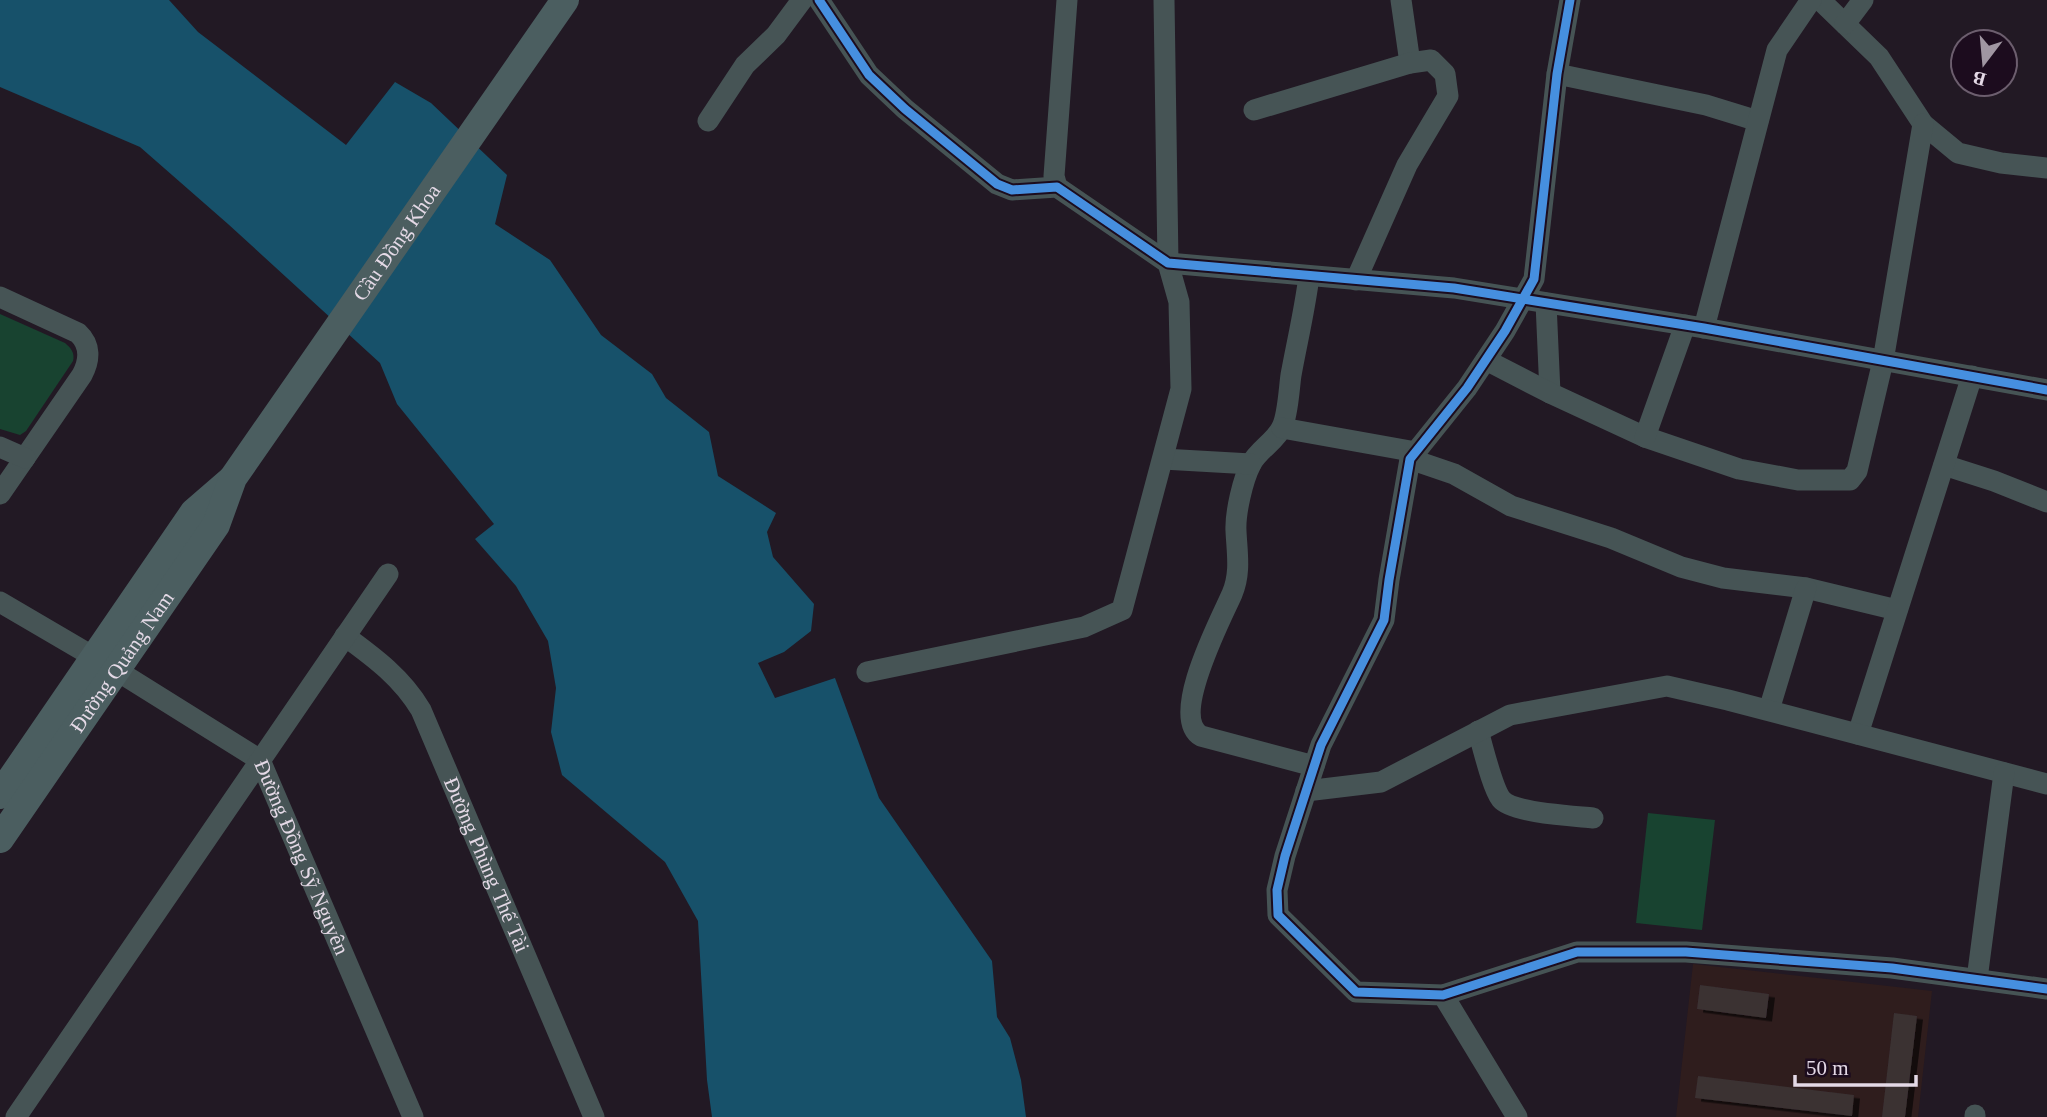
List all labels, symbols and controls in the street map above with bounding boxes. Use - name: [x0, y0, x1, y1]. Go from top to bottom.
- north arrow: [1949, 28, 2019, 98]
- text: B: [1970, 67, 1988, 91]
- street label: Cầu Đồng Khoa: [348, 179, 446, 305]
- street label: Đường Quảng Nam: [65, 587, 179, 737]
- street label: Đường Đồng Sỹ Nguyên: [249, 756, 354, 959]
- street label: Đường Phùng Thế Tài: [439, 774, 535, 956]
- scale bar: [1795, 1044, 1916, 1088]
- text: 50 m: [1806, 1056, 1849, 1080]

